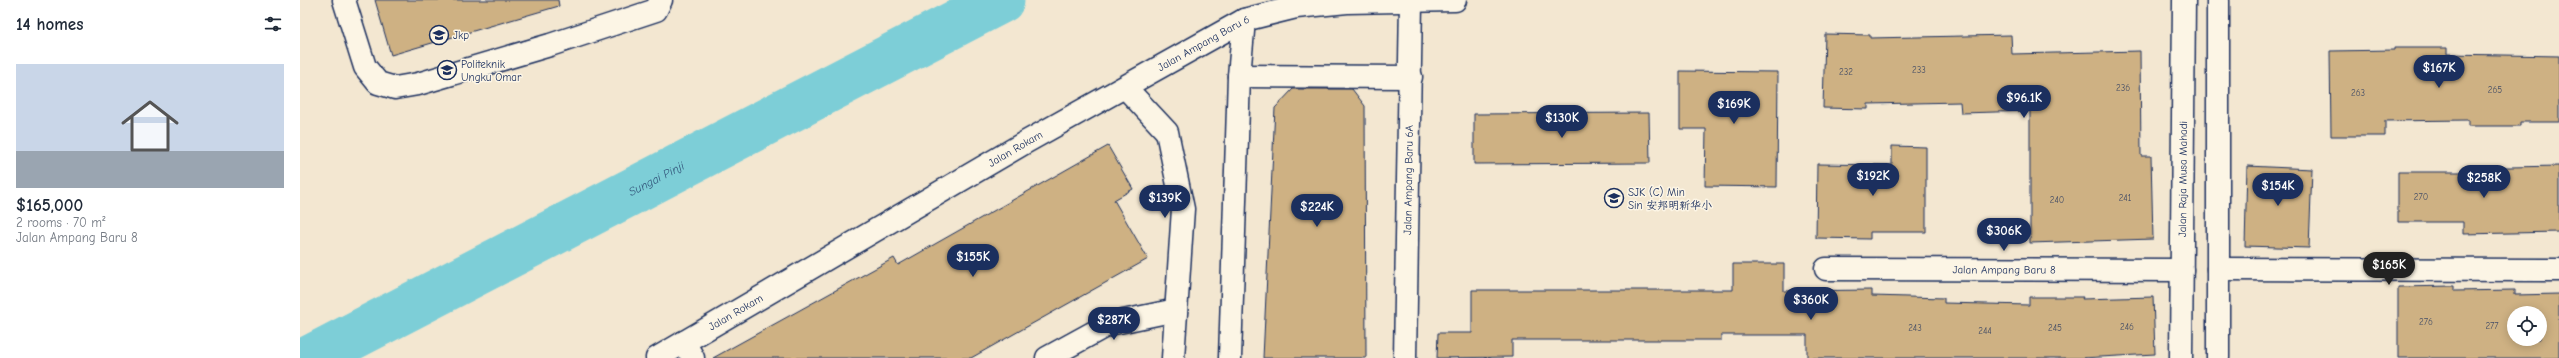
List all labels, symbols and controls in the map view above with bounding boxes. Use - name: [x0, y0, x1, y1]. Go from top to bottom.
- street label: Jalan Ampang Baru 6: [1155, 12, 1251, 74]
- icon: filters: [262, 13, 284, 35]
- text: 14 homes: [16, 15, 83, 34]
- school or university icon: Jkp: [428, 24, 450, 46]
- place label: Jkp: [453, 29, 469, 42]
- pin: $167K: [2411, 55, 2467, 89]
- place label: Politeknik Ungku Omar: [461, 58, 522, 84]
- school or university icon: Politeknik Ungku Omar: [436, 59, 458, 81]
- text: $167K: [2423, 60, 2455, 75]
- house number: 233: [1912, 65, 1926, 75]
- house number: 232: [1839, 67, 1853, 77]
- house number: 236: [2116, 83, 2130, 93]
- pin: $96.1K: [1991, 85, 2057, 119]
- house number: 265: [2488, 85, 2502, 95]
- house number: 263: [2351, 88, 2365, 98]
- icon: home: [114, 90, 186, 162]
- text: $96.1K: [2006, 90, 2042, 105]
- pin: $169K: [1706, 91, 1762, 125]
- text: $169K: [1717, 96, 1751, 111]
- pin: $130K: [1534, 105, 1590, 139]
- text: $130K: [1545, 110, 1579, 125]
- street label: Jalan Raja Musa Mahadi: [2176, 121, 2189, 237]
- street label: Jalan Ampang Baru 6A: [1401, 124, 1415, 235]
- street label: Jalan Rokam: [986, 128, 1045, 169]
- water label: Sungai Pinji: [626, 159, 687, 199]
- pin: $192K: [1845, 163, 1901, 197]
- pin: $258K: [2456, 165, 2512, 199]
- text: $192K: [1856, 168, 1890, 183]
- text: $258K: [2466, 170, 2502, 185]
- pin: $154K: [2250, 173, 2306, 207]
- text: $154K: [2261, 178, 2295, 193]
- pin: $139K: [1137, 185, 1193, 219]
- place label: SJK (C) Min Sin 安邦明新华小: [1628, 186, 1712, 212]
- school or university icon: SJK (C) Min Sin 安邦明新华小: [1603, 187, 1625, 209]
- text: $139K: [1148, 190, 1182, 205]
- house number: 270: [2414, 192, 2428, 202]
- house number: 241: [2119, 193, 2132, 203]
- pin: $224K: [1289, 194, 1345, 228]
- house number: 240: [2050, 195, 2064, 205]
- text: $165,000: [16, 196, 83, 215]
- text: $224K: [1300, 199, 1334, 214]
- text: 2 rooms · 70 m²: [16, 215, 105, 230]
- pin: $306K: [1976, 218, 2032, 252]
- text: $306K: [1986, 223, 2022, 238]
- text: Jalan Ampang Baru 8: [16, 230, 138, 245]
- pin: $155K: [945, 244, 1001, 278]
- text: $155K: [956, 249, 990, 264]
- pin: $165K: [2361, 252, 2417, 286]
- text: $165K: [2372, 257, 2406, 272]
- street label: Jalan Ampang Baru 8: [1952, 263, 2056, 276]
- pin: $360K: [1783, 287, 1839, 321]
- street label: Jalan Rokam: [706, 291, 765, 333]
- text: $360K: [1793, 292, 1829, 307]
- map controls: [2507, 306, 2547, 346]
- button: locate: [2507, 306, 2547, 346]
- pin: $287K: [1086, 307, 1142, 341]
- text: $287K: [1097, 312, 1131, 327]
- house number: 276: [2419, 317, 2433, 327]
- house number: 277: [2485, 321, 2499, 331]
- house number: 246: [2120, 322, 2134, 332]
- house number: 243: [1908, 323, 1922, 333]
- house number: 245: [2048, 323, 2062, 333]
- house number: 244: [1978, 326, 1992, 336]

